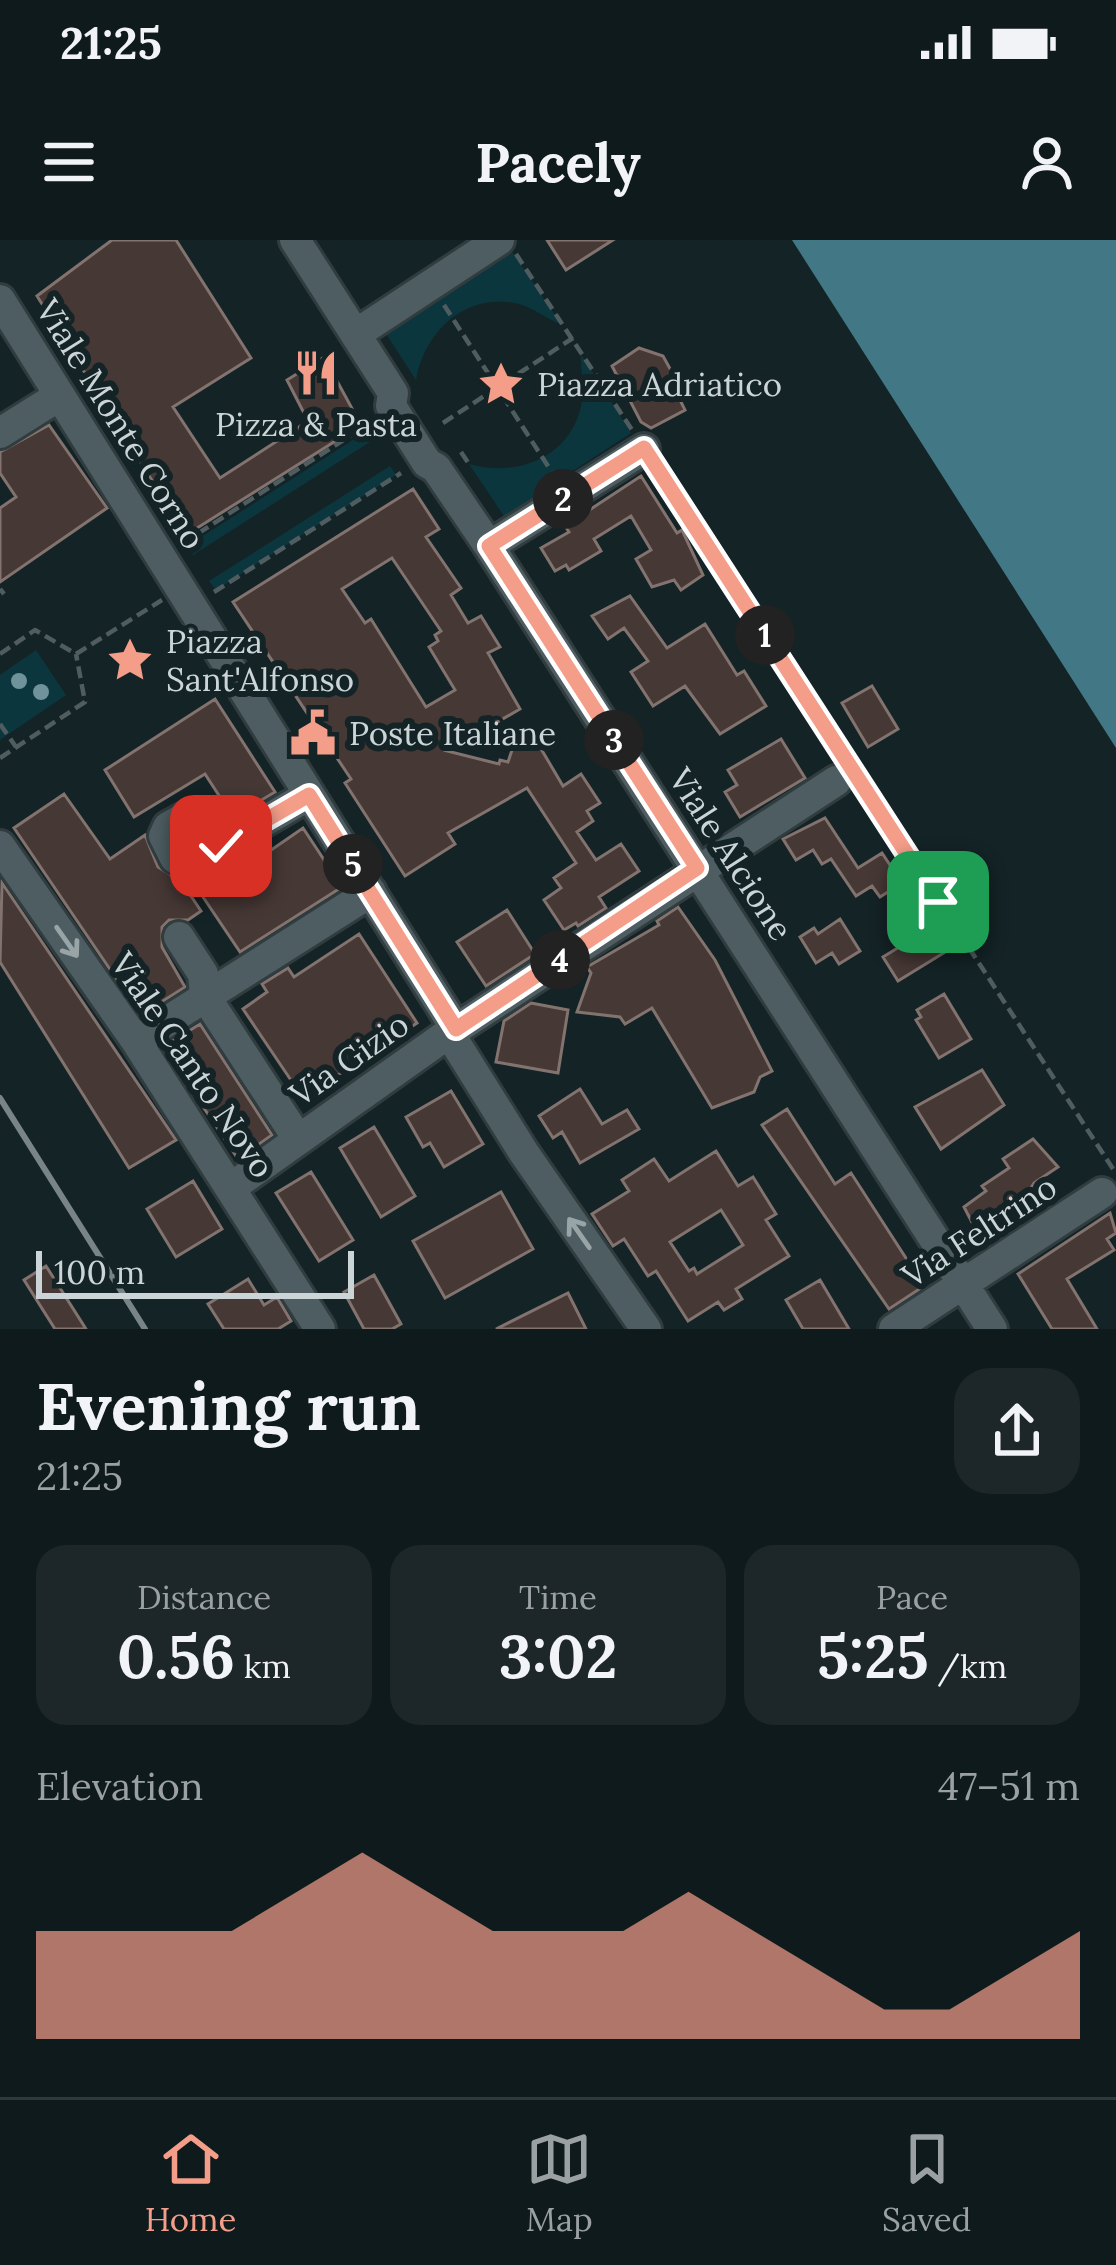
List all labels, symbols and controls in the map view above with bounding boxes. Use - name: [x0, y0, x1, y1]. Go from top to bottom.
- text: 21:25: [60, 14, 162, 71]
- text: Pacely: [475, 128, 641, 197]
- icon: menu: [36, 129, 102, 195]
- icon: person: [1014, 129, 1080, 195]
- street label: Viale Monte Corno: [27, 290, 215, 557]
- restaurant icon: Pizza & Pasta: [291, 348, 341, 398]
- place icon: Piazza Adriatico: [476, 359, 526, 409]
- place label: Piazza Adriatico: [537, 363, 782, 405]
- place label: Pizza & Pasta: [215, 403, 417, 445]
- pin: 2: [533, 469, 593, 529]
- text: 2: [554, 478, 572, 520]
- pin: 1: [735, 605, 795, 665]
- text: 1: [758, 614, 772, 656]
- place label: Piazza Sant'Alfonso: [166, 620, 354, 700]
- place icon: Piazza Sant'Alfonso: [105, 635, 155, 685]
- public building icon: Poste Italiane: [288, 708, 338, 758]
- pin: 3: [584, 710, 644, 770]
- place label: Poste Italiane: [349, 712, 556, 754]
- text: 3: [605, 719, 623, 761]
- street label: Viale Alcione: [659, 759, 802, 948]
- pin: [170, 795, 272, 897]
- icon: check: [188, 813, 254, 879]
- pin: 5: [323, 834, 383, 894]
- text: 5: [344, 843, 362, 885]
- pin: [887, 851, 989, 953]
- icon: arrive: [905, 869, 971, 935]
- one-way arrow: [54, 925, 79, 958]
- pin: 4: [530, 930, 590, 990]
- text: 4: [551, 939, 569, 981]
- street label: Viale Canto Novo: [101, 943, 284, 1186]
- street label: Via Gizio: [280, 1003, 417, 1116]
- street label: Via Feltrino: [893, 1165, 1064, 1297]
- one-way arrow: [567, 1216, 592, 1250]
- scale bar: [36, 1245, 354, 1298]
- text: 100 m: [54, 1251, 145, 1293]
- text: Evening run: [36, 1364, 421, 1448]
- button: share: [954, 1368, 1080, 1494]
- text: 21:25: [36, 1451, 123, 1501]
- text: Distance: [137, 1576, 271, 1618]
- text: Time: [519, 1576, 597, 1618]
- text: Pace: [876, 1576, 948, 1618]
- text: 0.56: [117, 1618, 235, 1694]
- text: 3:02: [499, 1618, 617, 1694]
- text: 5:25: [817, 1618, 929, 1694]
- text: km: [235, 1645, 291, 1687]
- text: /km: [929, 1645, 1007, 1687]
- text: Elevation: [36, 1761, 204, 1811]
- text: 47–51 m: [938, 1761, 1080, 1811]
- tab: Home: [145, 2126, 236, 2240]
- tab: Map: [526, 2126, 593, 2240]
- tab: Saved: [882, 2126, 971, 2240]

